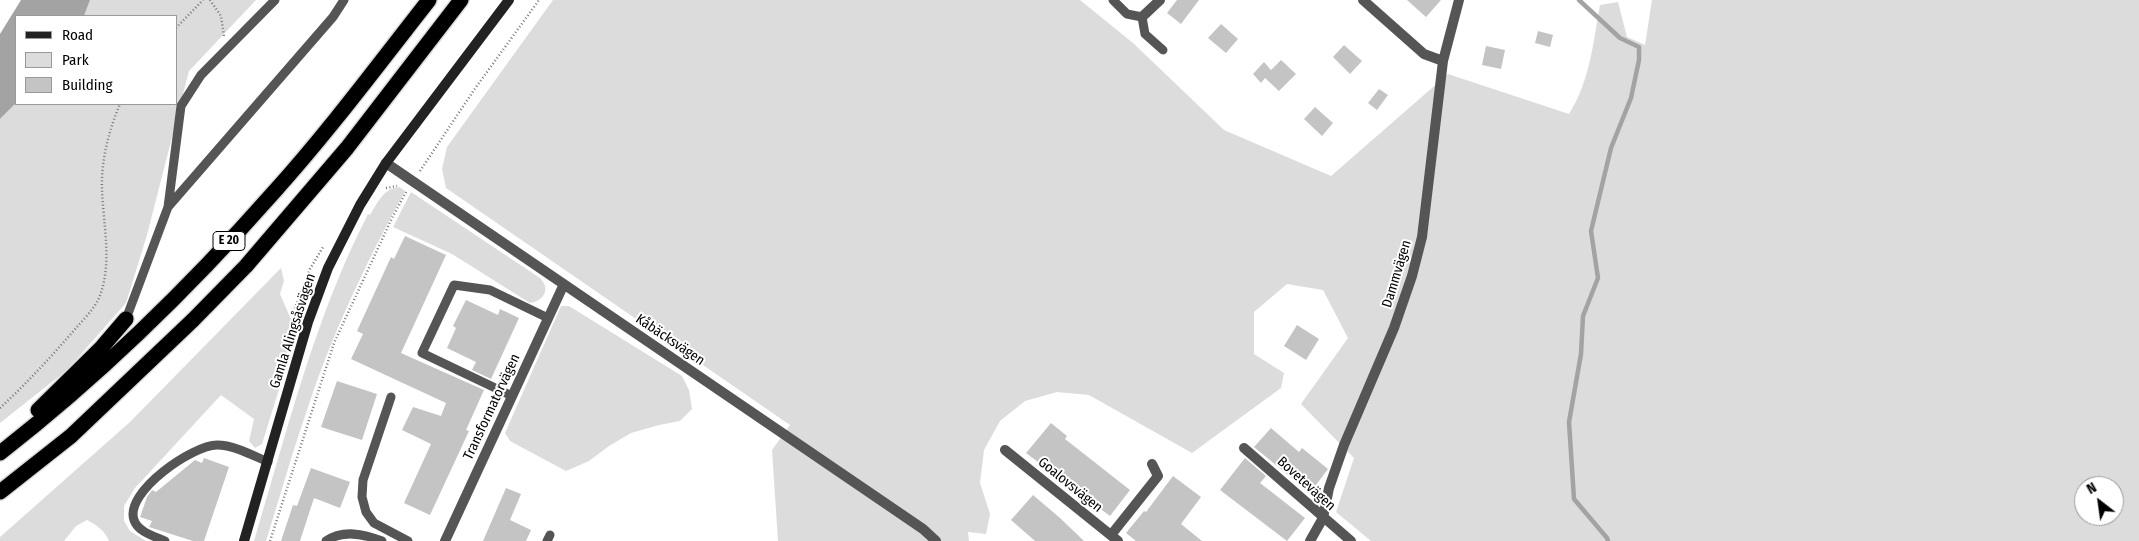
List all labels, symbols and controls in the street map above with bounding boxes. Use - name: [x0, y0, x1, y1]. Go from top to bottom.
- legend: [15, 15, 178, 105]
- text: Road: [62, 26, 93, 44]
- text: Park: [62, 51, 89, 69]
- text: Building: [62, 76, 113, 94]
- road number: E 20: [213, 232, 245, 250]
- street label: Dammvägen: [1379, 238, 1415, 310]
- street label: Gamla Alingsåsvägen: [267, 271, 319, 391]
- street label: Kåbäcksvägen: [632, 311, 708, 369]
- street label: Transformatorvägen: [460, 351, 524, 463]
- street label: Bovetevägen: [1273, 453, 1339, 515]
- street label: Goalovsvägen: [1034, 454, 1106, 516]
- north arrow: [2074, 476, 2124, 526]
- text: N: [2084, 479, 2100, 498]

